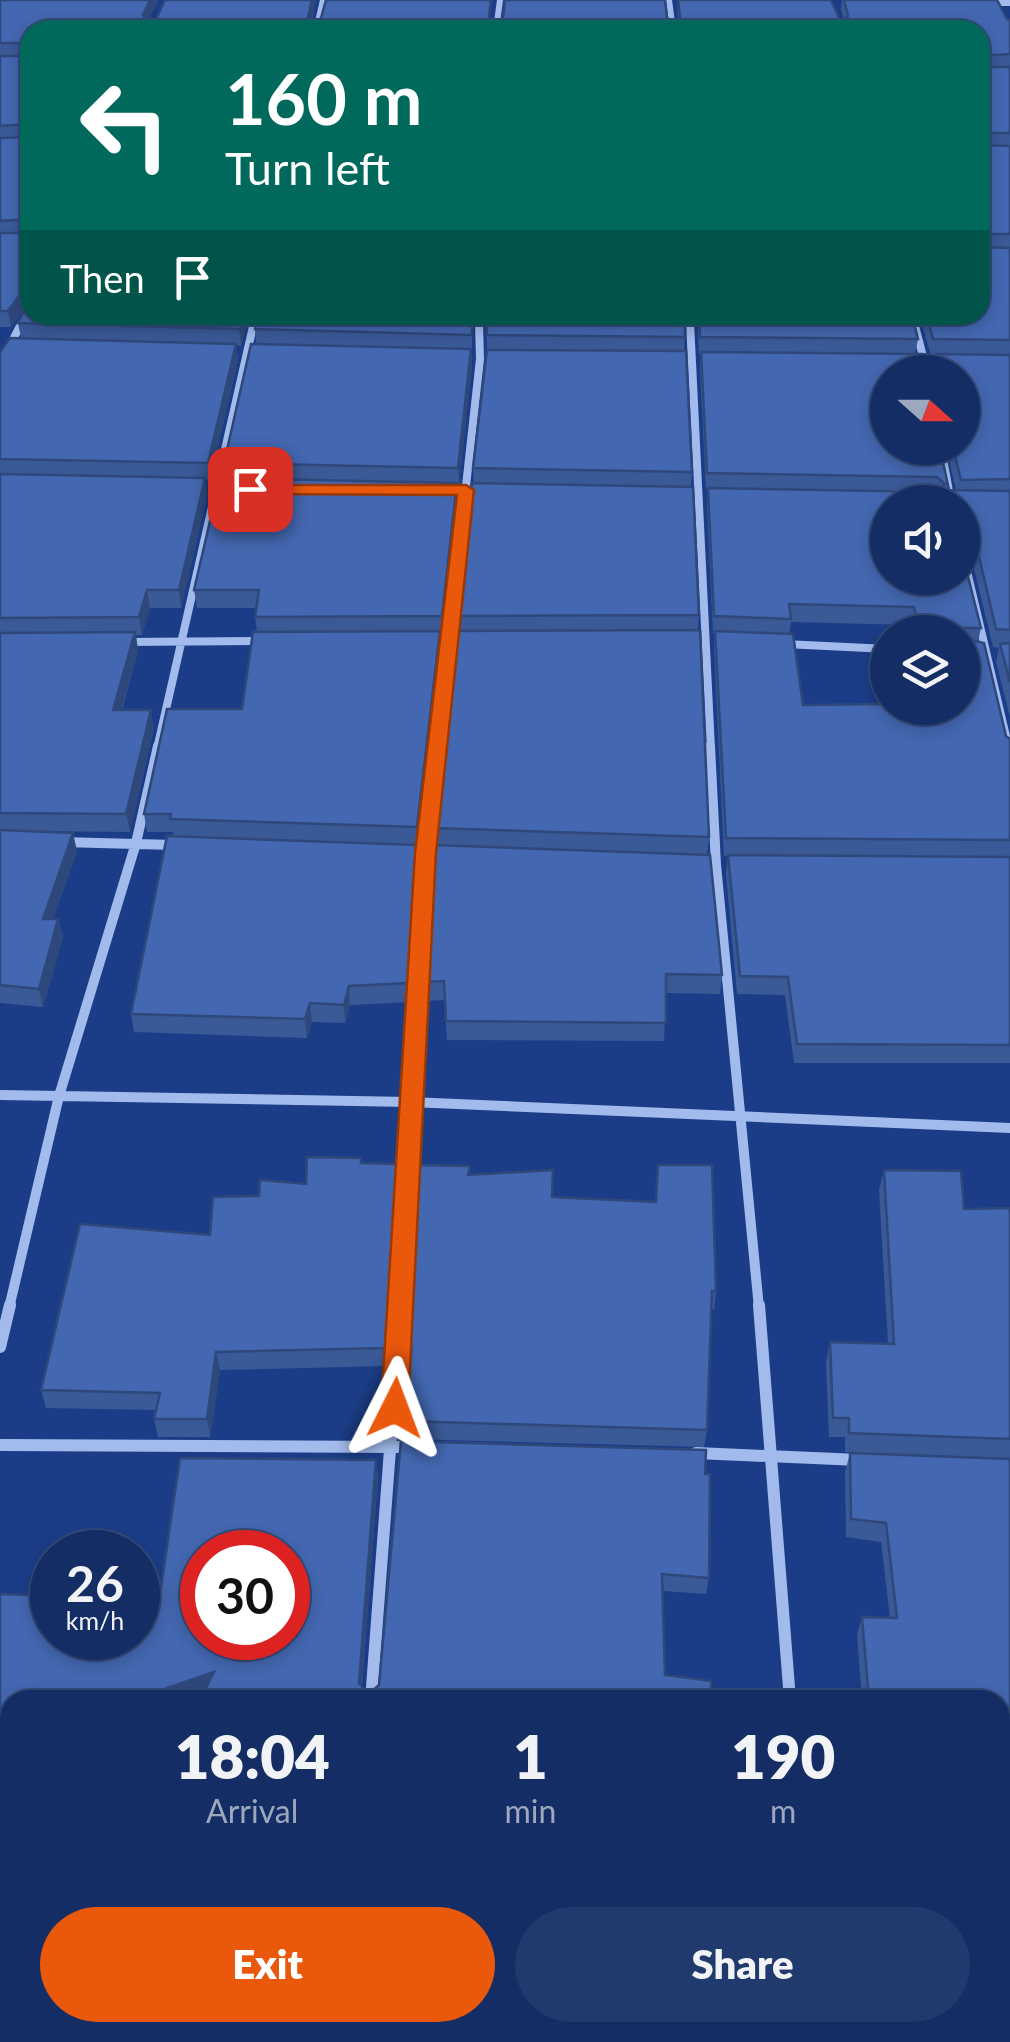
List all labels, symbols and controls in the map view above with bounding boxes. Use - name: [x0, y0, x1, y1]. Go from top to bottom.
- text: 160 m: [225, 56, 422, 140]
- icon: left: [60, 60, 190, 190]
- text: Turn left: [225, 141, 390, 195]
- icon: arrive: [165, 250, 220, 305]
- text: Then: [60, 255, 145, 301]
- north arrow: [870, 355, 980, 465]
- map controls: [870, 355, 980, 725]
- pin: [208, 447, 293, 532]
- icon: arrive: [223, 462, 278, 517]
- button: sound: [870, 485, 980, 595]
- button: layers: [870, 615, 980, 725]
- position arrow: [343, 1356, 447, 1460]
- speed limit sign: 30: [180, 1530, 310, 1660]
- text: 26: [66, 1553, 124, 1613]
- text: km/h: [66, 1605, 124, 1635]
- text: 18:04: [175, 1720, 330, 1792]
- text: 1: [513, 1720, 548, 1792]
- text: 190: [731, 1720, 835, 1792]
- text: Arrival: [206, 1791, 298, 1830]
- text: min: [504, 1791, 556, 1830]
- text: m: [770, 1791, 796, 1830]
- button: Exit: [40, 1907, 495, 2022]
- button: Share: [515, 1907, 970, 2022]

